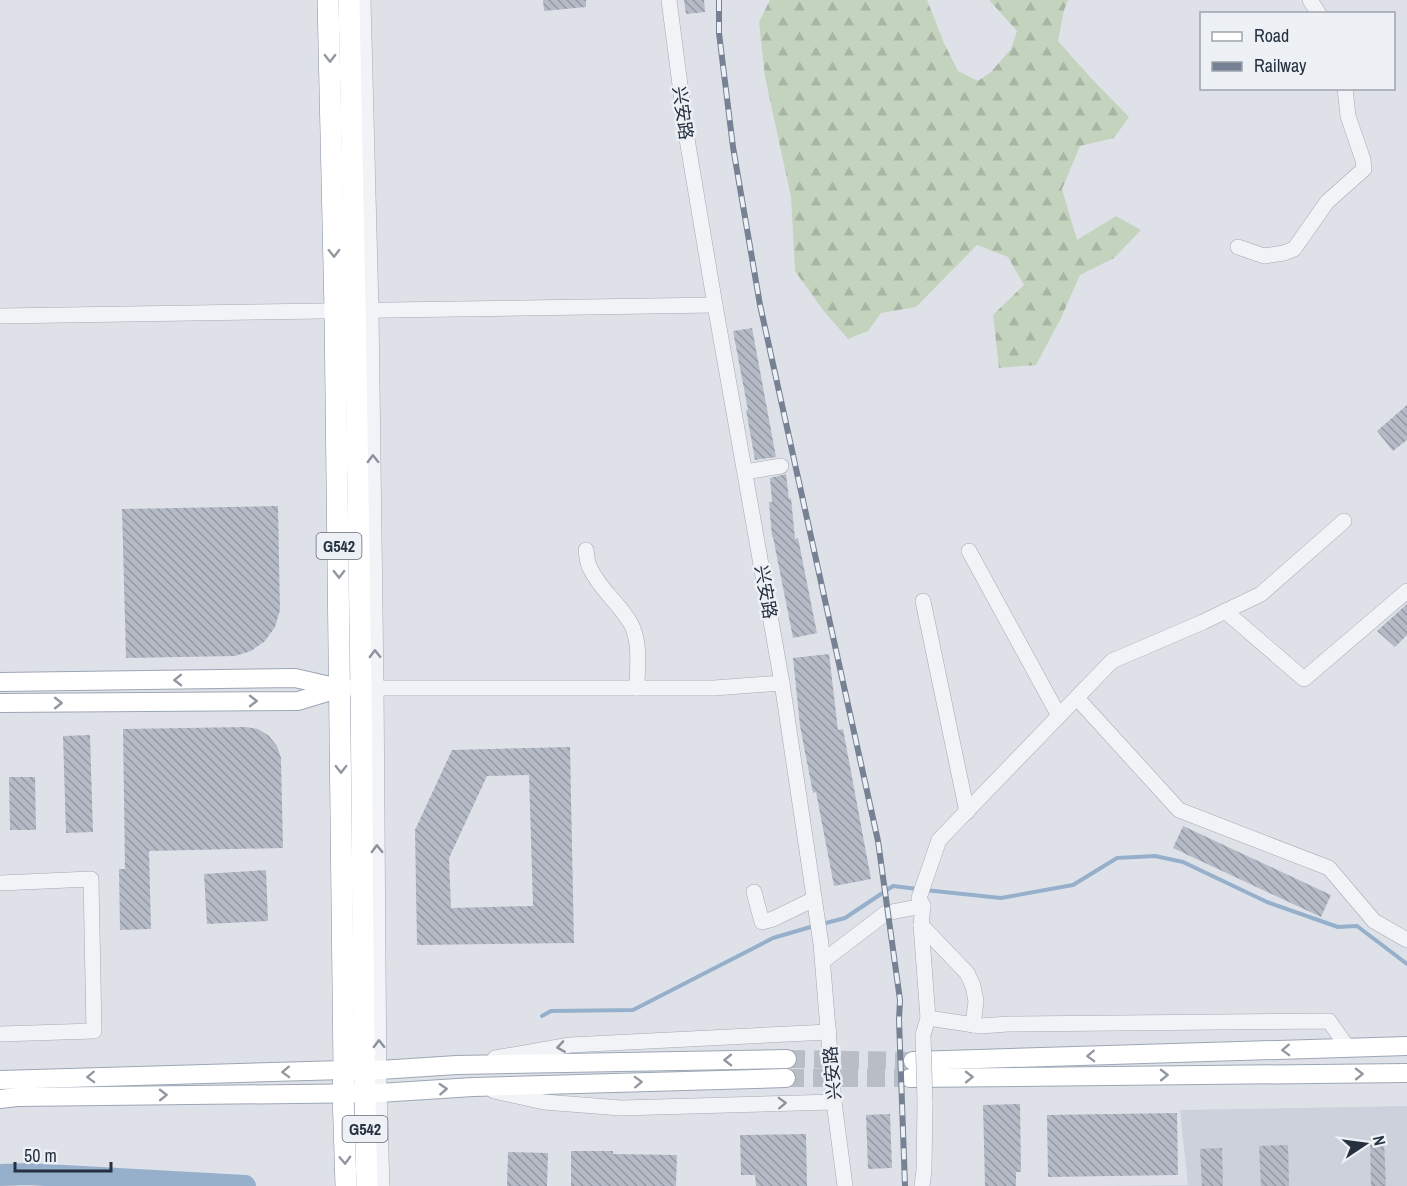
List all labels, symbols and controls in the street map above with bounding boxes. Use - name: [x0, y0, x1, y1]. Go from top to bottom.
- legend: [1200, 12, 1395, 90]
- text: Road: [1254, 23, 1289, 48]
- text: Railway: [1254, 53, 1307, 78]
- one-way arrow: [323, 54, 336, 63]
- street label: 兴安路: [667, 85, 699, 141]
- one-way arrow: [328, 249, 340, 258]
- one-way arrow: [367, 454, 379, 463]
- road number: G542: [316, 533, 362, 559]
- street label: 兴安路: [749, 563, 783, 621]
- one-way arrow: [333, 570, 345, 579]
- one-way arrow: [369, 649, 382, 658]
- one-way arrow: [174, 673, 183, 686]
- one-way arrow: [249, 695, 258, 707]
- one-way arrow: [54, 697, 63, 709]
- one-way arrow: [335, 765, 347, 774]
- one-way arrow: [371, 844, 383, 853]
- one-way arrow: [373, 1039, 385, 1048]
- one-way arrow: [556, 1040, 566, 1053]
- one-way arrow: [1281, 1043, 1290, 1056]
- street label: 兴安路: [817, 1045, 847, 1101]
- one-way arrow: [1086, 1049, 1095, 1062]
- one-way arrow: [724, 1054, 733, 1066]
- one-way arrow: [281, 1066, 290, 1078]
- one-way arrow: [1354, 1067, 1363, 1080]
- one-way arrow: [1159, 1069, 1168, 1082]
- one-way arrow: [86, 1071, 95, 1084]
- one-way arrow: [964, 1071, 973, 1083]
- one-way arrow: [634, 1076, 643, 1088]
- one-way arrow: [439, 1082, 448, 1095]
- one-way arrow: [159, 1089, 168, 1101]
- one-way arrow: [777, 1097, 786, 1110]
- north arrow: [1335, 1114, 1395, 1174]
- road number: G542: [342, 1116, 388, 1142]
- text: N: [1368, 1134, 1391, 1148]
- scale bar: [15, 1135, 111, 1173]
- text: 50 m: [24, 1143, 57, 1168]
- one-way arrow: [339, 1156, 351, 1165]

